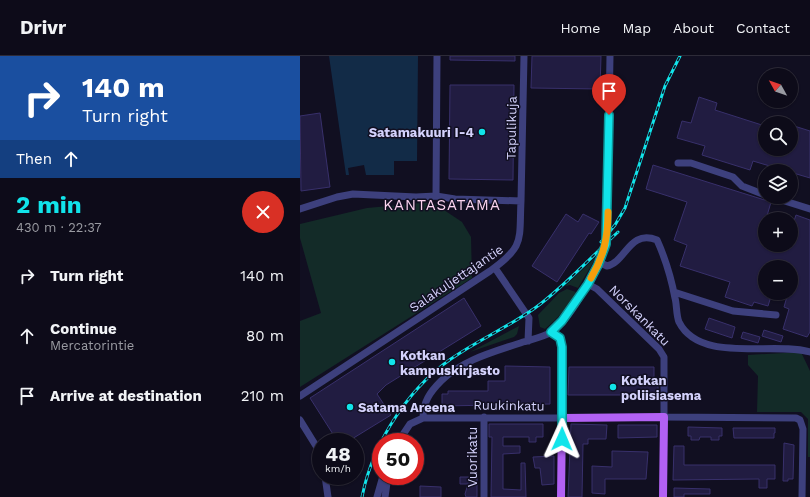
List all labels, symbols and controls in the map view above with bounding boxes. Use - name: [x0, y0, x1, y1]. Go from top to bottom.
- text: Drivr: [20, 16, 66, 39]
- text: Home: [560, 20, 600, 36]
- text: Map: [622, 20, 651, 36]
- text: About: [673, 20, 714, 36]
- text: Contact: [736, 20, 790, 36]
- north arrow: [758, 68, 798, 108]
- map controls: [758, 68, 798, 300]
- text: 140 m: [82, 71, 165, 104]
- icon: right: [16, 72, 68, 124]
- pin: [592, 74, 626, 115]
- icon: arrive: [598, 80, 620, 102]
- street label: Tapulikuja: [503, 95, 520, 160]
- text: Turn right: [82, 105, 168, 126]
- button: search: [758, 116, 798, 156]
- place label: Satamakuuri I-4: [369, 125, 475, 140]
- marker: Satamakuuri I-4: [477, 127, 487, 137]
- icon: ahead: [60, 148, 82, 170]
- text: Then: [16, 150, 52, 168]
- button: layers: [758, 164, 798, 204]
- text: 2 min: [16, 191, 82, 219]
- button: close: [242, 191, 284, 233]
- district label: KANTASATAMA: [383, 196, 501, 214]
- button: +: [758, 212, 798, 252]
- text: 430 m · 22:37: [16, 220, 102, 235]
- street label: Salakuljettajantie: [407, 242, 506, 315]
- button: −: [758, 260, 798, 300]
- icon: right: [16, 265, 38, 287]
- text: Turn right: [50, 267, 123, 285]
- text: 140 m: [240, 267, 284, 285]
- street label: Norskankatu: [606, 282, 673, 349]
- text: Continue: [50, 320, 117, 338]
- icon: ahead: [16, 325, 38, 347]
- text: 80 m: [246, 327, 284, 345]
- text: Mercatorintie: [50, 338, 134, 353]
- place label: Kotkan kampuskirjasto: [400, 348, 500, 378]
- marker: Kotkan kampuskirjasto: [387, 357, 397, 367]
- place label: Kotkan poliisiasema: [621, 373, 702, 403]
- marker: Kotkan poliisiasema: [608, 382, 618, 392]
- icon: arrive: [16, 385, 38, 407]
- text: Arrive at destination: [50, 387, 202, 405]
- text: 210 m: [241, 387, 284, 405]
- street label: Ruukinkatu: [473, 397, 545, 414]
- place label: Satama Areena: [358, 400, 455, 415]
- marker: Satama Areena: [345, 402, 355, 412]
- position arrow: [541, 418, 583, 460]
- street label: Vuorikatu: [465, 427, 480, 487]
- speed limit sign: 50: [372, 433, 424, 485]
- text: 48: [325, 442, 351, 466]
- text: km/h: [325, 463, 351, 474]

